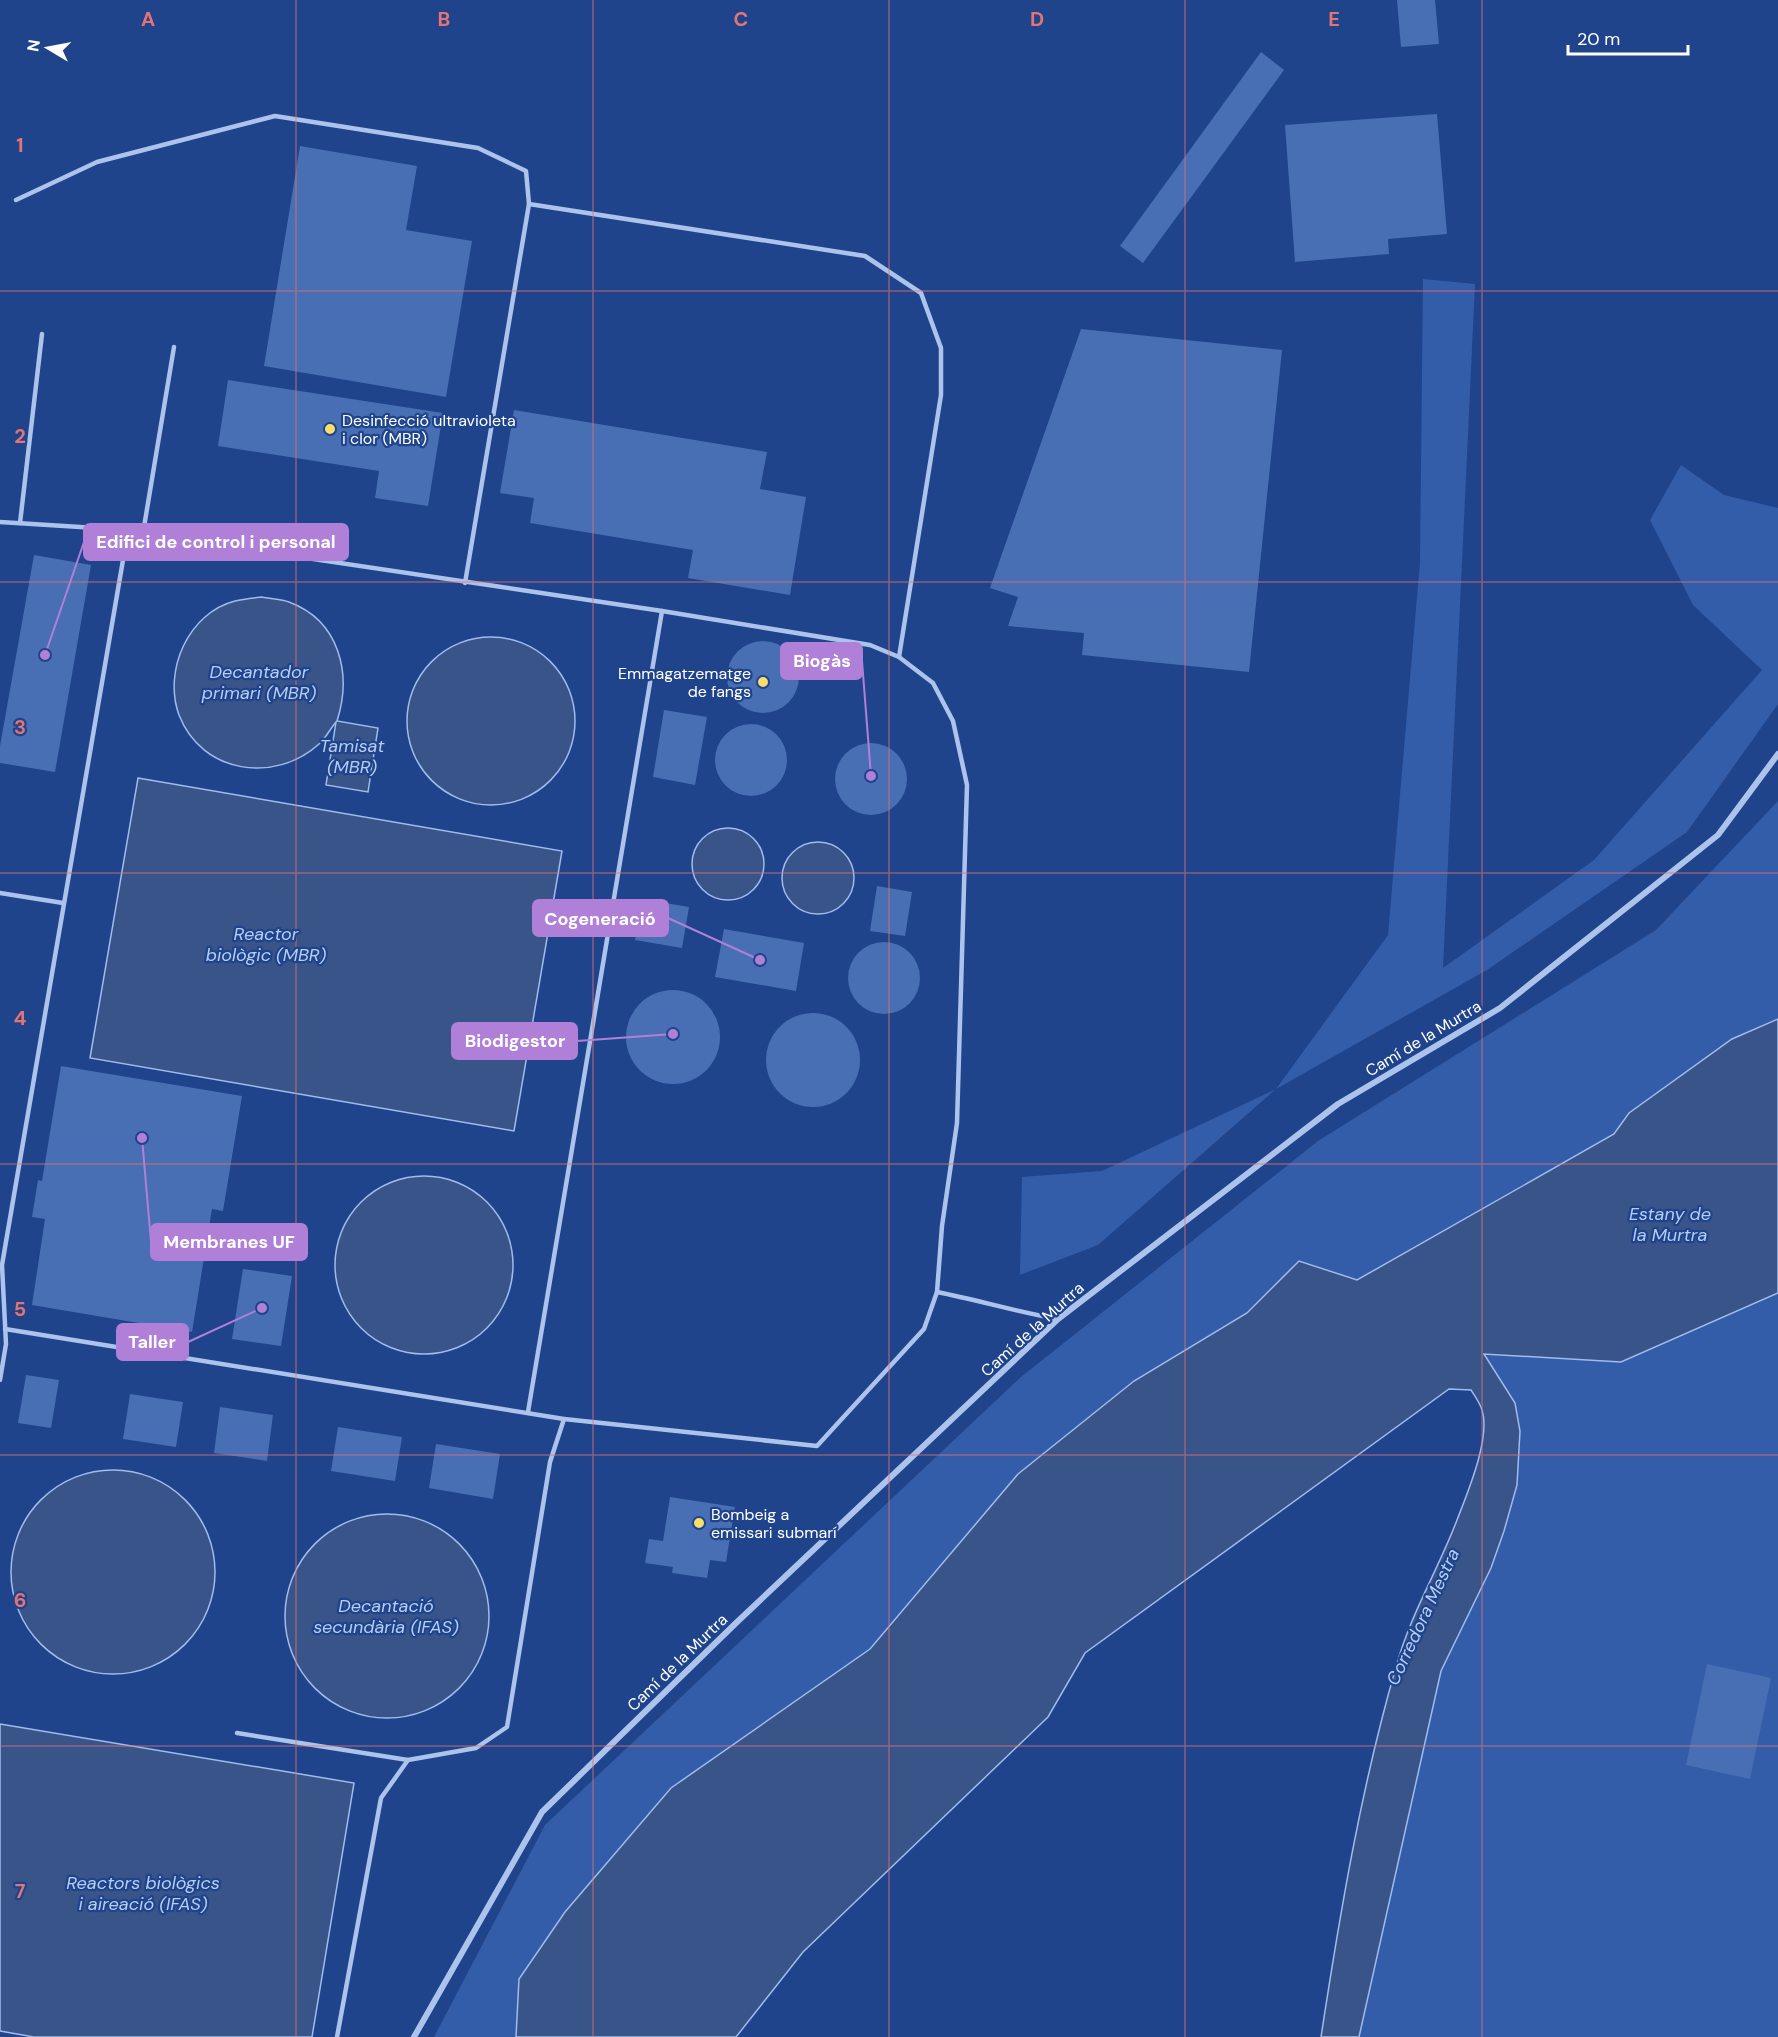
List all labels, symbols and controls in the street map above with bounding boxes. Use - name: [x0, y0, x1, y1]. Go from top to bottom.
- text: A: [141, 6, 155, 32]
- text: B: [438, 6, 450, 32]
- text: C: [734, 6, 748, 32]
- text: D: [1030, 6, 1044, 32]
- text: E: [1328, 6, 1340, 32]
- north arrow: [18, 18, 78, 78]
- scale bar: [1568, 18, 1688, 56]
- text: 20 m: [1577, 27, 1620, 51]
- text: N: [22, 38, 45, 53]
- text: 1: [16, 132, 24, 158]
- place label: Desinfecció ultravioleta i clor (MBR): [342, 410, 516, 449]
- marker: Desinfecció ultravioleta i clor (MBR): [323, 422, 337, 436]
- text: 2: [14, 423, 26, 449]
- callout: Edifici de control i personal: [84, 524, 348, 560]
- text: Edifici de control i personal: [96, 530, 336, 554]
- callout: Biogàs: [781, 643, 862, 679]
- text: Biogàs: [793, 649, 851, 673]
- water label: Decantador primari (MBR): [201, 660, 316, 705]
- place label: Emmagatzematge de fangs: [618, 663, 751, 702]
- marker: Emmagatzematge de fangs: [756, 675, 770, 689]
- text: 3: [14, 714, 26, 740]
- water label: Tamisat (MBR): [319, 734, 386, 779]
- callout: Cogeneració: [533, 900, 668, 936]
- text: Cogeneració: [544, 907, 656, 931]
- water label: Reactor biològic (MBR): [206, 922, 327, 967]
- street label: Camí de la Murtra: [1361, 996, 1485, 1081]
- text: 4: [14, 1005, 27, 1031]
- callout: Biodigestor: [452, 1023, 577, 1059]
- text: Biodigestor: [465, 1029, 565, 1053]
- water label: Estany de la Murtra: [1629, 1202, 1711, 1247]
- callout: Membranes UF: [151, 1224, 307, 1260]
- text: Membranes UF: [163, 1230, 295, 1254]
- street label: Camí de la Murtra: [976, 1278, 1088, 1381]
- text: 5: [14, 1296, 26, 1322]
- callout: Taller: [117, 1324, 188, 1360]
- text: Taller: [128, 1330, 176, 1354]
- place label: Bombeig a emissari submarí: [711, 1504, 837, 1543]
- marker: Bombeig a emissari submarí: [692, 1516, 706, 1530]
- water label: Corredora Mestra: [1381, 1545, 1465, 1689]
- text: 6: [14, 1587, 26, 1613]
- water label: Decantació secundària (IFAS): [313, 1594, 459, 1639]
- street label: Camí de la Murtra: [623, 1609, 732, 1716]
- water label: Reactors biològics i aireació (IFAS): [66, 1871, 220, 1916]
- text: 7: [15, 1878, 26, 1904]

